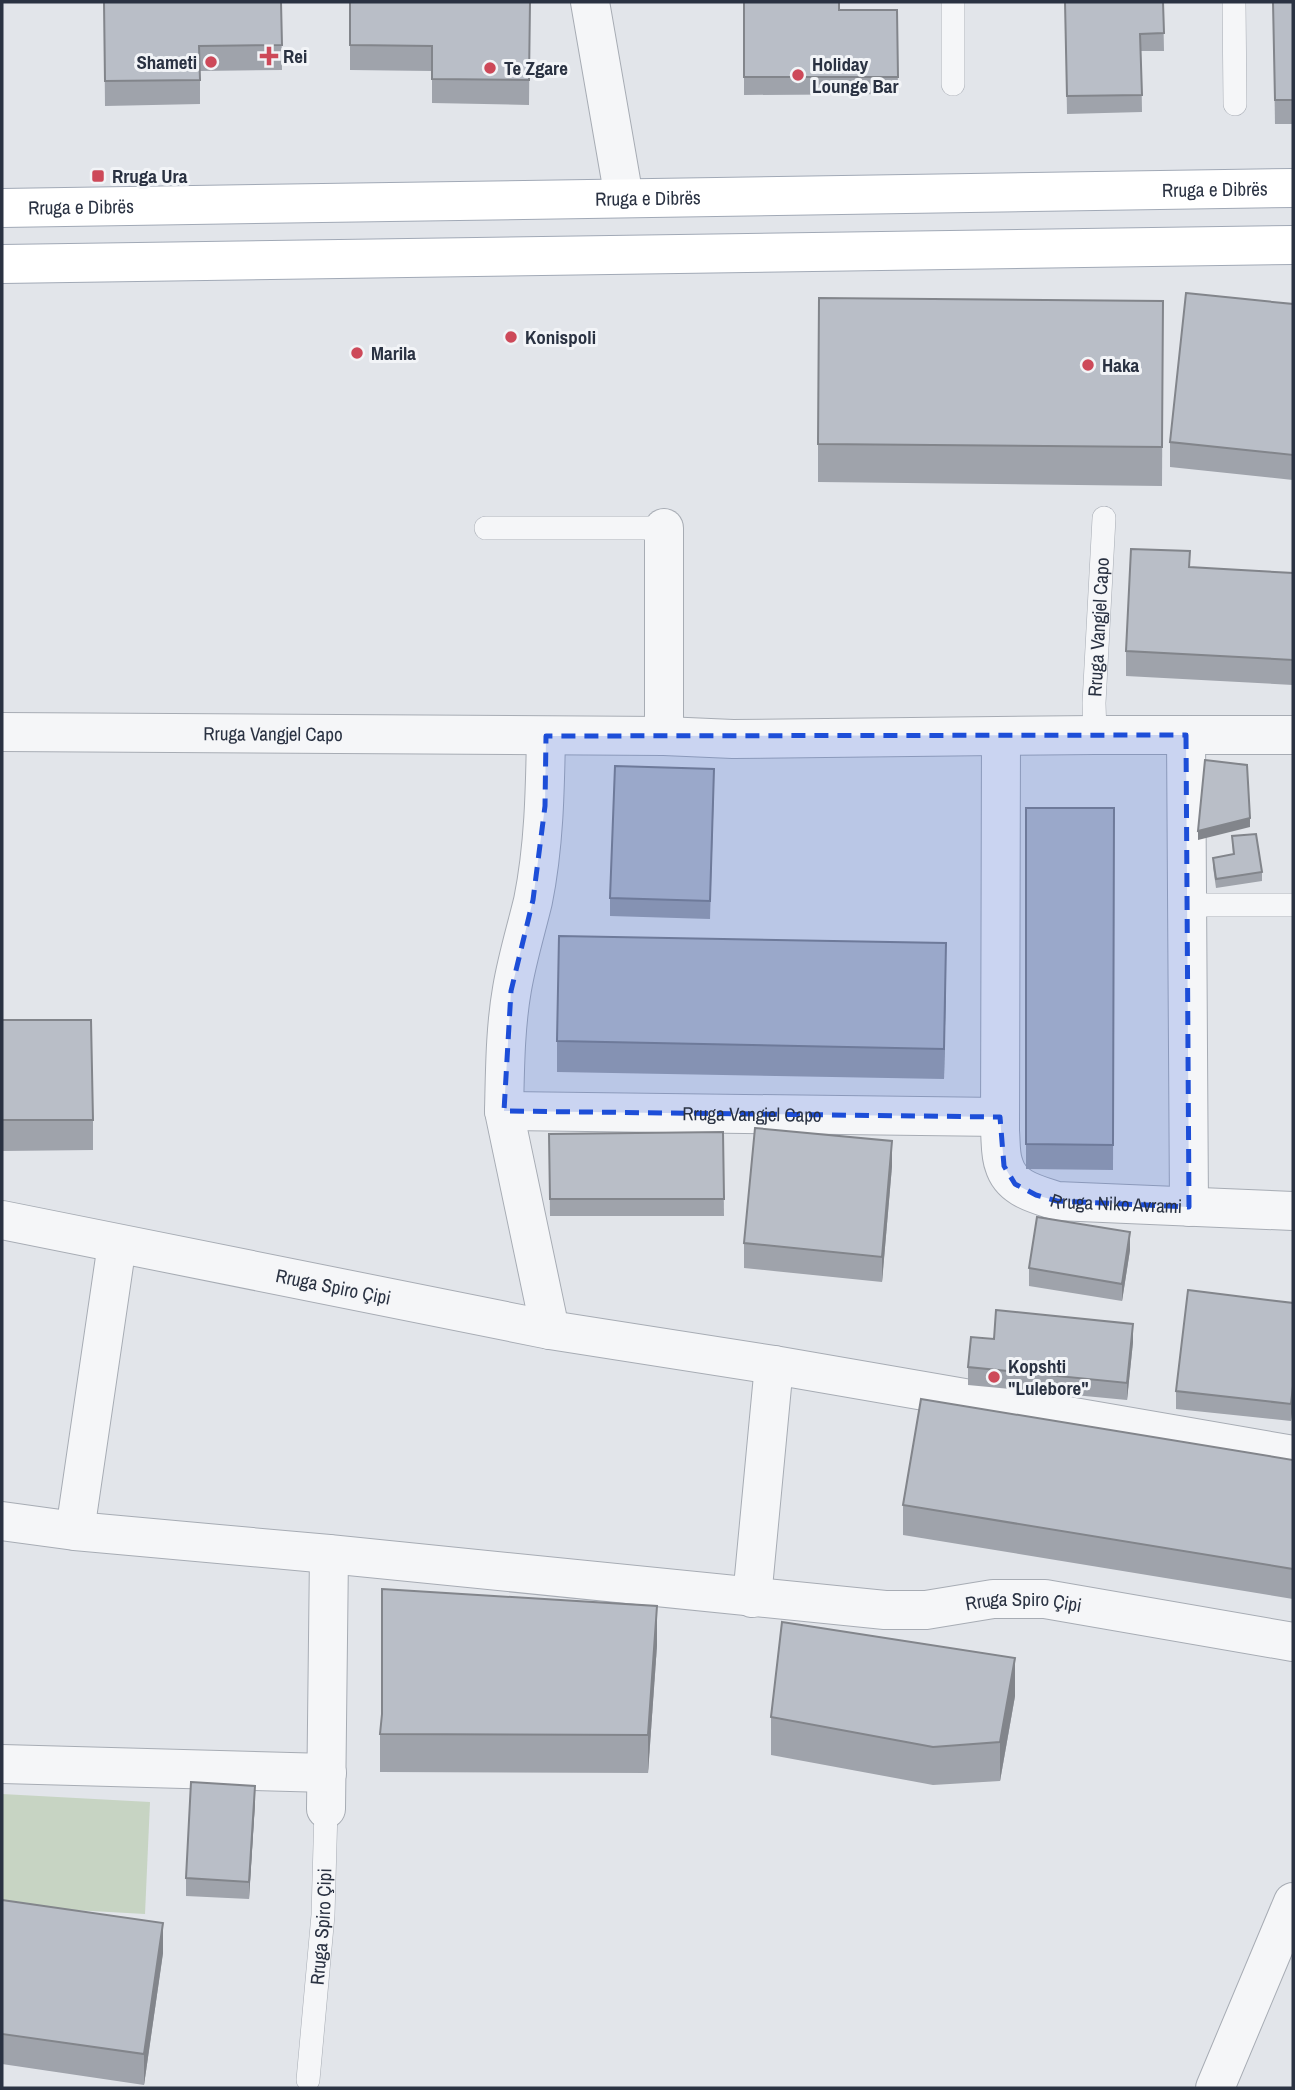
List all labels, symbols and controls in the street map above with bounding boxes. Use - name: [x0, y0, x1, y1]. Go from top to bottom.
- place label: Rei: [283, 43, 307, 69]
- marker: Rei: [261, 48, 277, 64]
- place label: Shameti: [136, 49, 197, 75]
- place label: Holiday Lounge Bar: [812, 51, 899, 99]
- marker: Shameti: [203, 54, 219, 70]
- place label: Te Zgare: [504, 55, 568, 81]
- marker: Te Zgare: [482, 60, 498, 76]
- marker: Holiday Lounge Bar: [790, 67, 806, 83]
- place label: Rruga Ura: [112, 163, 188, 189]
- marker: Rruga Ura: [90, 168, 106, 184]
- street label: Rruga e Dibrës: [1162, 175, 1268, 203]
- street label: Rruga e Dibrës: [595, 184, 701, 212]
- street label: Rruga e Dibrës: [28, 193, 134, 221]
- place label: Konispoli: [525, 324, 596, 350]
- marker: Konispoli: [503, 329, 519, 345]
- place label: Marila: [371, 340, 416, 366]
- marker: Marila: [349, 345, 365, 361]
- place label: Haka: [1102, 352, 1140, 378]
- marker: Haka: [1080, 357, 1096, 373]
- street label: Rruga Vangjel Capo: [1081, 557, 1115, 697]
- street label: Rruga Vangjel Capo: [203, 720, 343, 747]
- street label: Rruga Vangjel Capo: [682, 1100, 822, 1128]
- street label: Rruga Niko Avrami: [1047, 1187, 1183, 1219]
- street label: Rruga Spiro Çipi: [273, 1262, 393, 1311]
- place label: Kopshti "Lulebore": [1008, 1353, 1089, 1401]
- marker: Kopshti "Lulebore": [986, 1369, 1002, 1385]
- street label: Rruga Spiro Çipi: [963, 1586, 1084, 1618]
- street label: Rruga Spiro Çipi: [304, 1868, 337, 1986]

